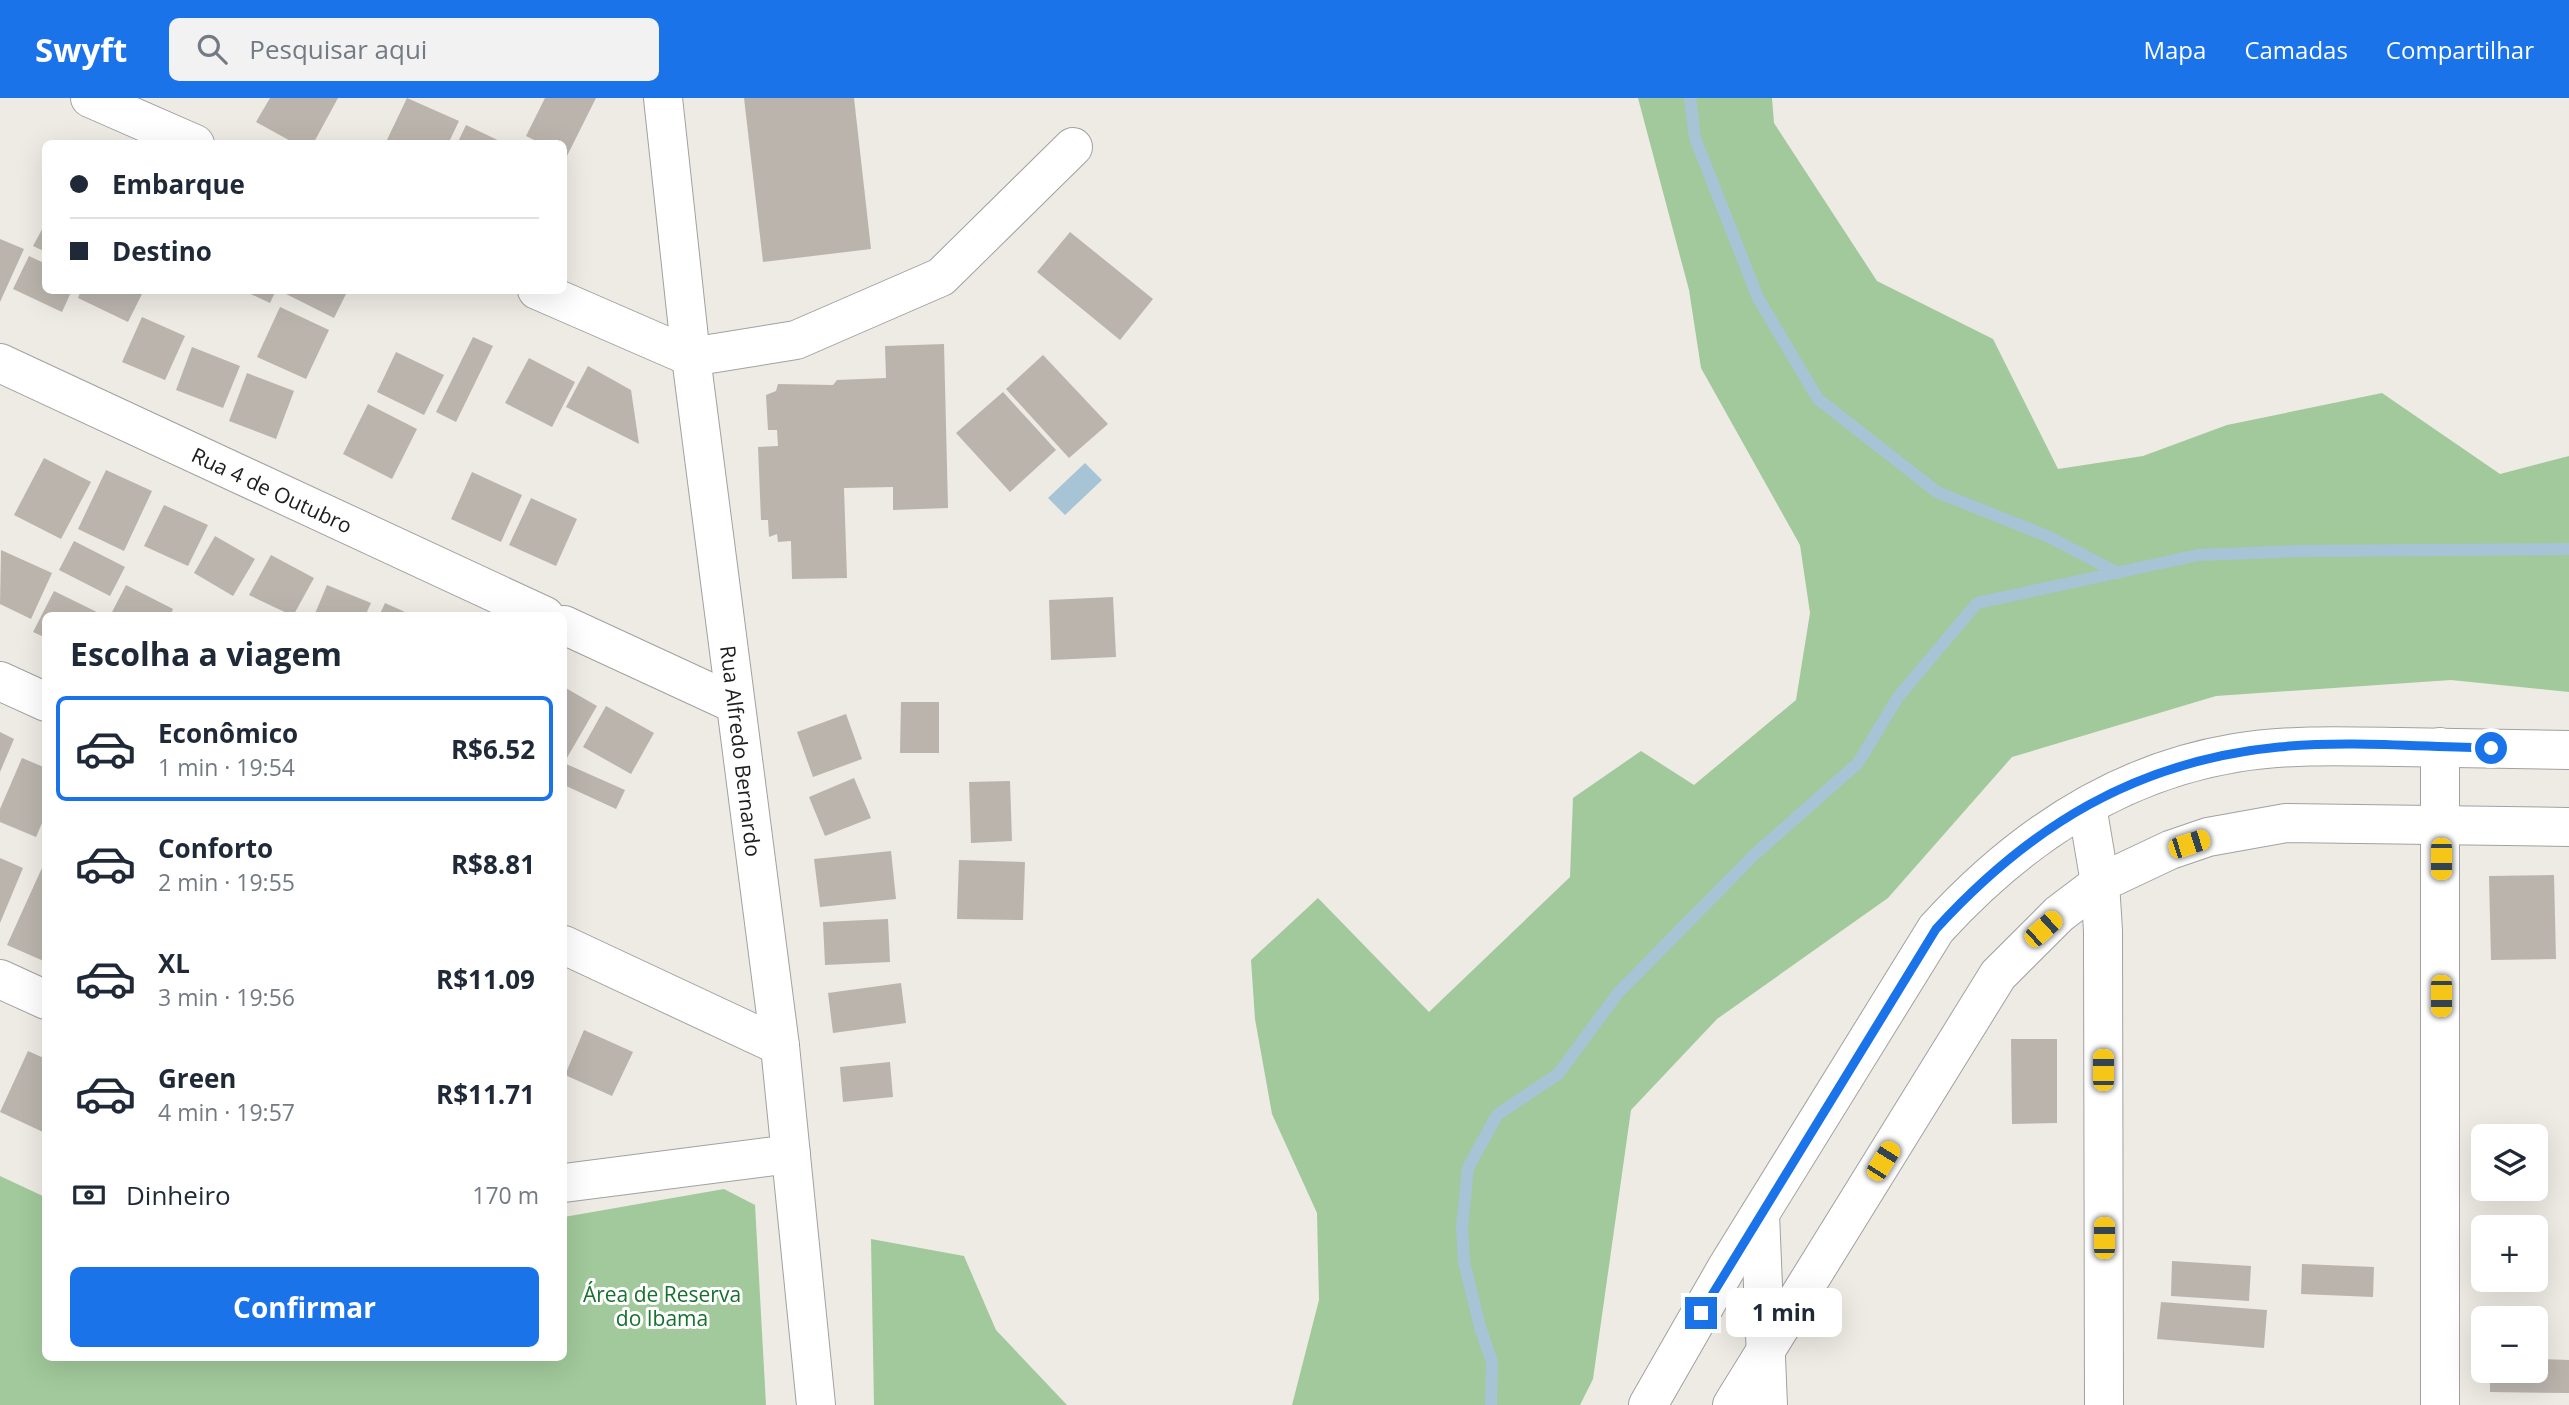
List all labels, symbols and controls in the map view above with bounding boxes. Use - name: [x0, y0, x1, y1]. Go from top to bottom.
- search box: [169, 18, 659, 81]
- text: Swyft: [35, 27, 127, 72]
- icon: search: [193, 30, 231, 68]
- text: Pesquisar aqui: [249, 31, 427, 67]
- text: Mapa: [2143, 33, 2206, 66]
- text: Camadas: [2244, 33, 2348, 66]
- text: Compartilhar: [2386, 33, 2534, 66]
- text: Embarque: [112, 166, 245, 202]
- text: Destino: [112, 233, 212, 269]
- street label: Rua 4 de Outubro: [187, 441, 357, 539]
- text: Escolha a viagem: [70, 632, 342, 675]
- street label: Rua Alfredo Bernardo: [714, 644, 768, 858]
- text: Econômico: [158, 715, 298, 751]
- icon: car: [74, 717, 137, 780]
- text: R$6.52: [451, 731, 535, 767]
- route start: [2475, 732, 2507, 764]
- text: 1 min · 19:54: [158, 751, 295, 783]
- car: [2166, 828, 2213, 860]
- text: Conforto: [158, 830, 273, 866]
- icon: car: [74, 832, 137, 895]
- car: [2431, 838, 2452, 880]
- text: R$8.81: [451, 846, 535, 882]
- text: 2 min · 19:55: [158, 866, 295, 898]
- car: [2021, 907, 2066, 951]
- text: XL: [158, 945, 190, 981]
- icon: car: [74, 947, 137, 1010]
- text: R$11.09: [436, 961, 535, 997]
- car: [2431, 975, 2452, 1017]
- text: 3 min · 19:56: [158, 981, 295, 1013]
- car: [2093, 1049, 2114, 1091]
- text: Green: [158, 1060, 236, 1096]
- icon: car: [74, 1062, 137, 1125]
- text: R$11.71: [436, 1076, 535, 1112]
- text: 4 min · 19:57: [158, 1096, 295, 1128]
- map controls: [2471, 1124, 2548, 1383]
- button: layers: [2471, 1124, 2548, 1201]
- car: [1863, 1138, 1904, 1184]
- icon: cash: [70, 1176, 108, 1214]
- text: Dinheiro: [126, 1177, 231, 1213]
- text: 170 m: [472, 1179, 539, 1211]
- button: +: [2471, 1215, 2548, 1292]
- car: [2094, 1217, 2115, 1259]
- button: Confirmar: [70, 1267, 539, 1347]
- park label: Área de Reserva do Ibama: [583, 1280, 741, 1332]
- callout: 1 min: [1726, 1288, 1841, 1338]
- text: 1 min: [1752, 1296, 1816, 1328]
- route end: [1685, 1297, 1717, 1329]
- button: −: [2471, 1306, 2548, 1383]

